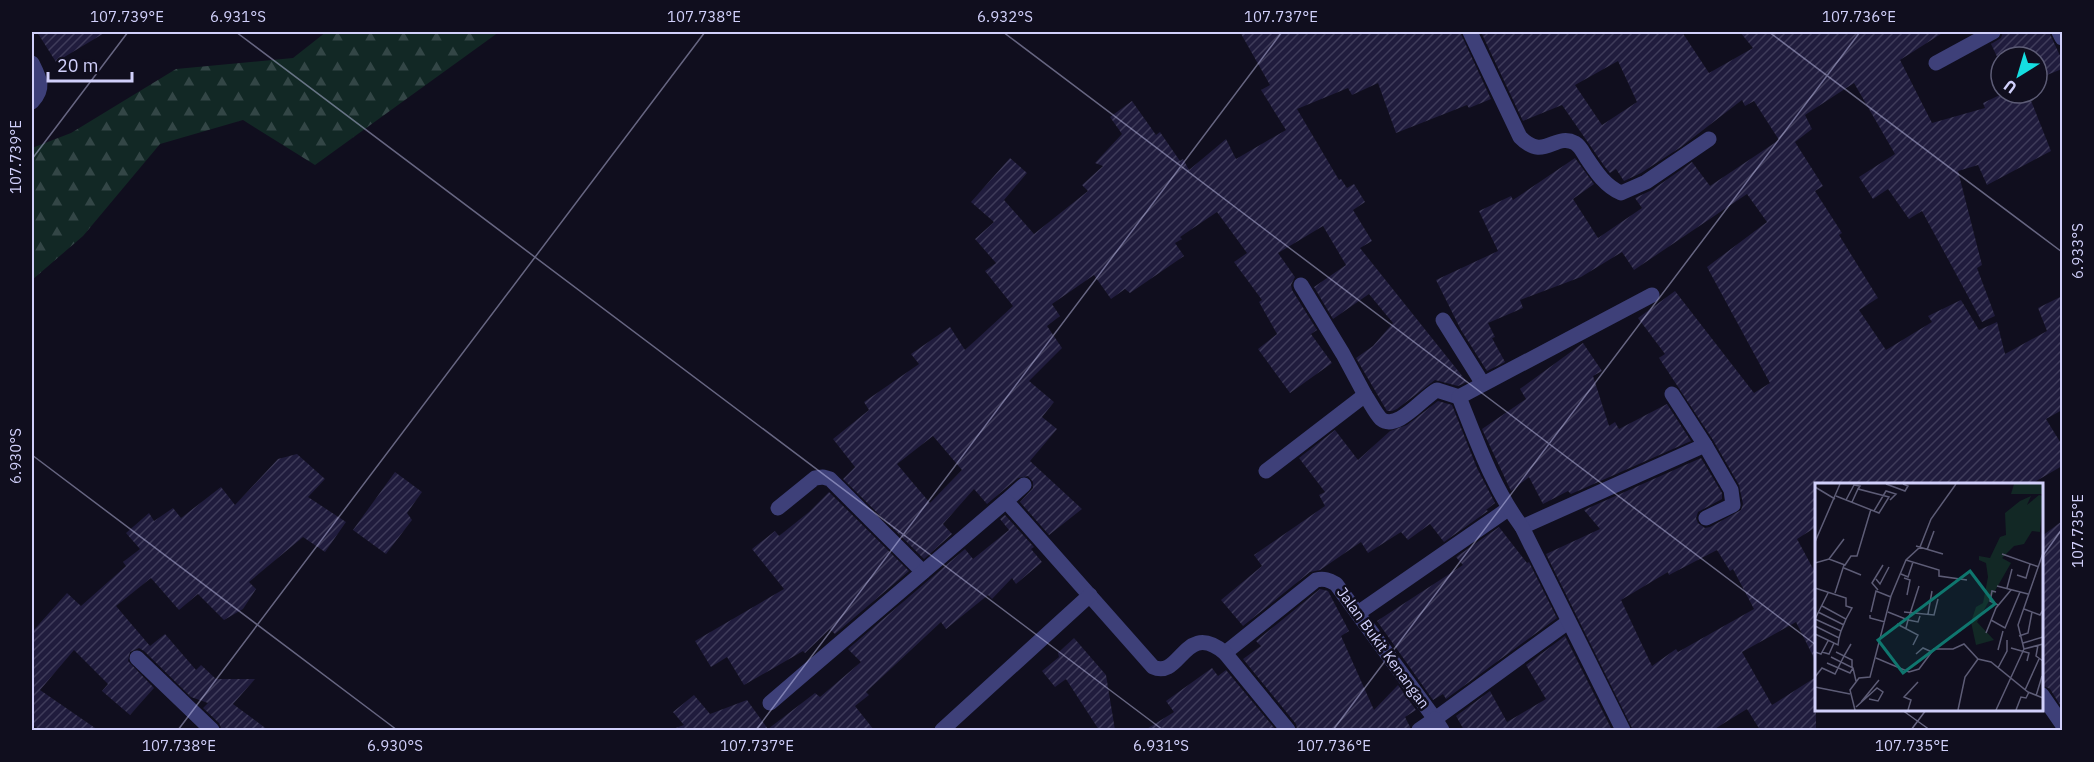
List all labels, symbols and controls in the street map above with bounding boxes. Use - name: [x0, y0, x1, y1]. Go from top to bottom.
- text: 107.739°E: [90, 7, 164, 26]
- text: 6.931°S: [210, 7, 266, 26]
- text: 107.738°E: [667, 7, 741, 26]
- text: 6.932°S: [977, 7, 1033, 26]
- text: 107.737°E: [1244, 7, 1318, 26]
- text: 107.736°E: [1822, 7, 1896, 26]
- scale bar: [48, 45, 132, 83]
- north arrow: [1989, 45, 2049, 105]
- text: 20 m: [57, 54, 99, 77]
- text: U: [2000, 76, 2020, 98]
- text: 107.739°E: [6, 120, 25, 194]
- text: 6.933°S: [2068, 223, 2087, 279]
- text: 6.930°S: [6, 428, 25, 484]
- inset map: [1815, 483, 2043, 711]
- text: 107.735°E: [2068, 494, 2087, 568]
- street label: Jalan Bukit Kenangan: [1333, 583, 1434, 712]
- text: 107.738°E: [142, 736, 216, 755]
- text: 6.930°S: [367, 736, 423, 755]
- text: 107.737°E: [720, 736, 794, 755]
- text: 6.931°S: [1133, 736, 1189, 755]
- text: 107.736°E: [1297, 736, 1371, 755]
- text: 107.735°E: [1875, 736, 1949, 755]

